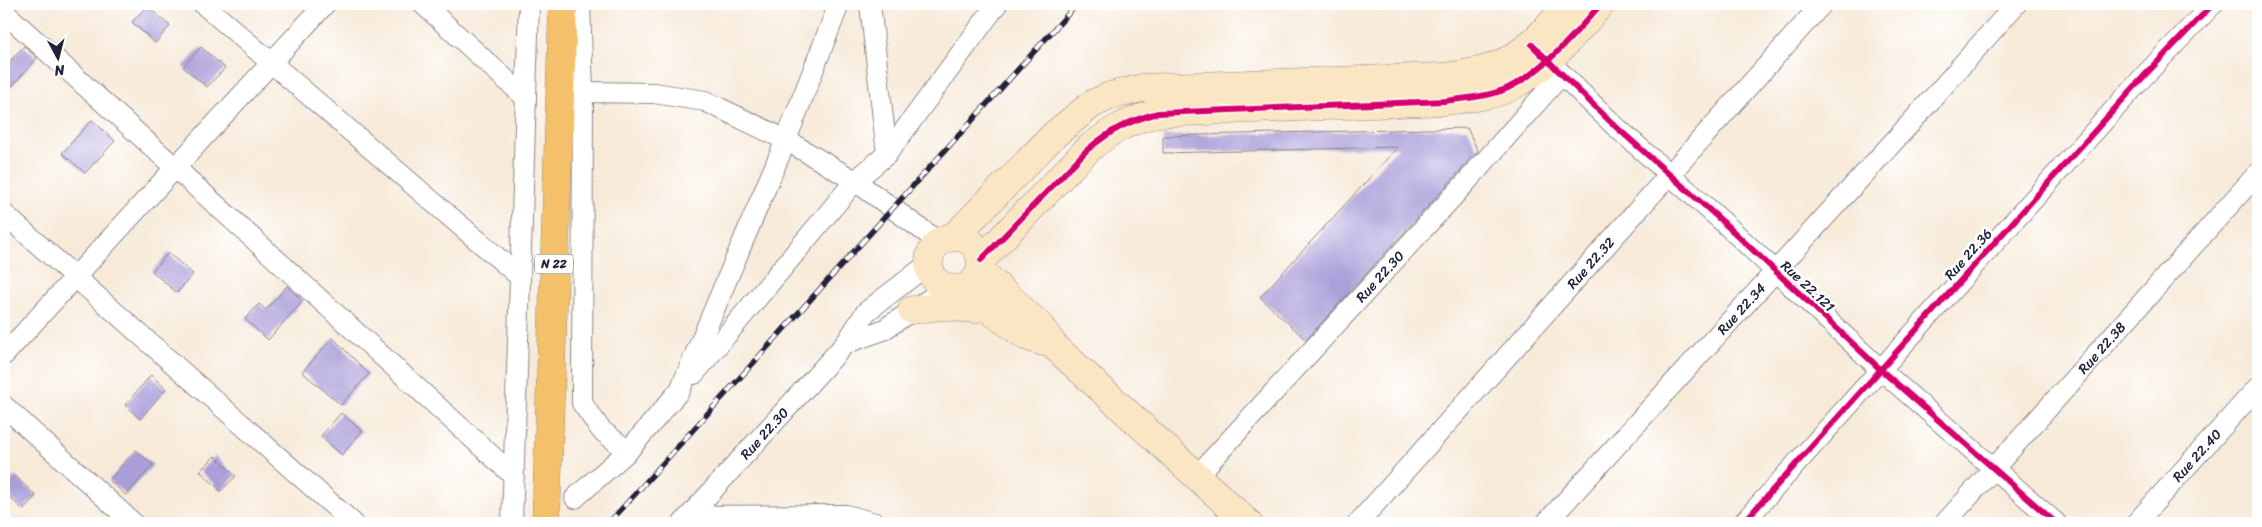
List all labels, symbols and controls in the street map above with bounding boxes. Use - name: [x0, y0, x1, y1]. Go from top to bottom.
- north arrow: [32, 32, 82, 82]
- text: N: [53, 57, 67, 83]
- street label: Rue 22.36: [1938, 223, 1999, 286]
- street label: Rue 22.32: [1561, 231, 1621, 295]
- street label: Rue 22.30: [1349, 245, 1411, 309]
- road number: N 22: [535, 254, 573, 274]
- street label: Rue 22.121: [1775, 254, 1841, 318]
- street label: Rue 22.34: [1711, 277, 1773, 341]
- street label: Rue 22.38: [2072, 316, 2133, 380]
- street label: Rue 22.30: [734, 402, 795, 466]
- street label: Rue 22.40: [2166, 423, 2228, 488]

